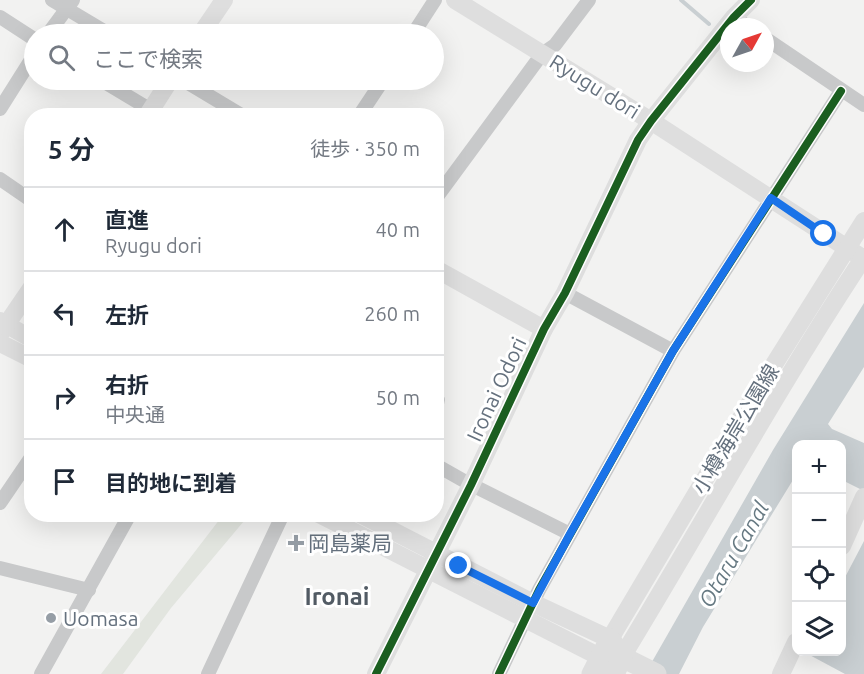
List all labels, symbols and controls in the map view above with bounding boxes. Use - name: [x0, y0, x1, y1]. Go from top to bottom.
- north arrow: [720, 18, 774, 72]
- search box: [24, 24, 444, 90]
- icon: search: [45, 41, 78, 74]
- text: ここで検索: [93, 46, 203, 71]
- street label: Ryugu dori: [546, 49, 644, 123]
- text: 5 分: [48, 135, 95, 164]
- text: 徒歩 · 350 m: [310, 137, 420, 160]
- text: 直進: [105, 207, 149, 232]
- icon: ahead: [48, 213, 81, 246]
- text: 40 m: [376, 218, 420, 241]
- route start: [810, 220, 836, 246]
- text: Ryugu dori: [105, 234, 202, 257]
- icon: left: [48, 297, 81, 330]
- text: 左折: [105, 302, 149, 327]
- text: 260 m: [364, 302, 420, 325]
- street label: Ironai Odori: [461, 333, 531, 445]
- street label: 小樽海岸公園線: [687, 360, 783, 498]
- text: 右折: [105, 372, 149, 397]
- icon: right: [48, 381, 81, 414]
- text: 50 m: [376, 386, 420, 409]
- text: 中央通: [105, 403, 165, 426]
- map controls: [792, 440, 846, 656]
- button: +: [792, 440, 846, 494]
- icon: arrive: [48, 465, 81, 498]
- text: 目的地に到着: [105, 470, 237, 495]
- button: −: [792, 494, 846, 548]
- water label: Otaru Canal: [693, 497, 773, 611]
- place label: 岡島薬局: [308, 531, 392, 555]
- marker: 岡島薬局: [289, 536, 303, 550]
- button: locate: [792, 548, 846, 602]
- route end: [445, 552, 471, 578]
- district label: Ironai: [304, 583, 370, 610]
- button: layers: [792, 602, 846, 656]
- place label: Uomasa: [63, 606, 138, 630]
- marker: Uomasa: [44, 611, 58, 625]

